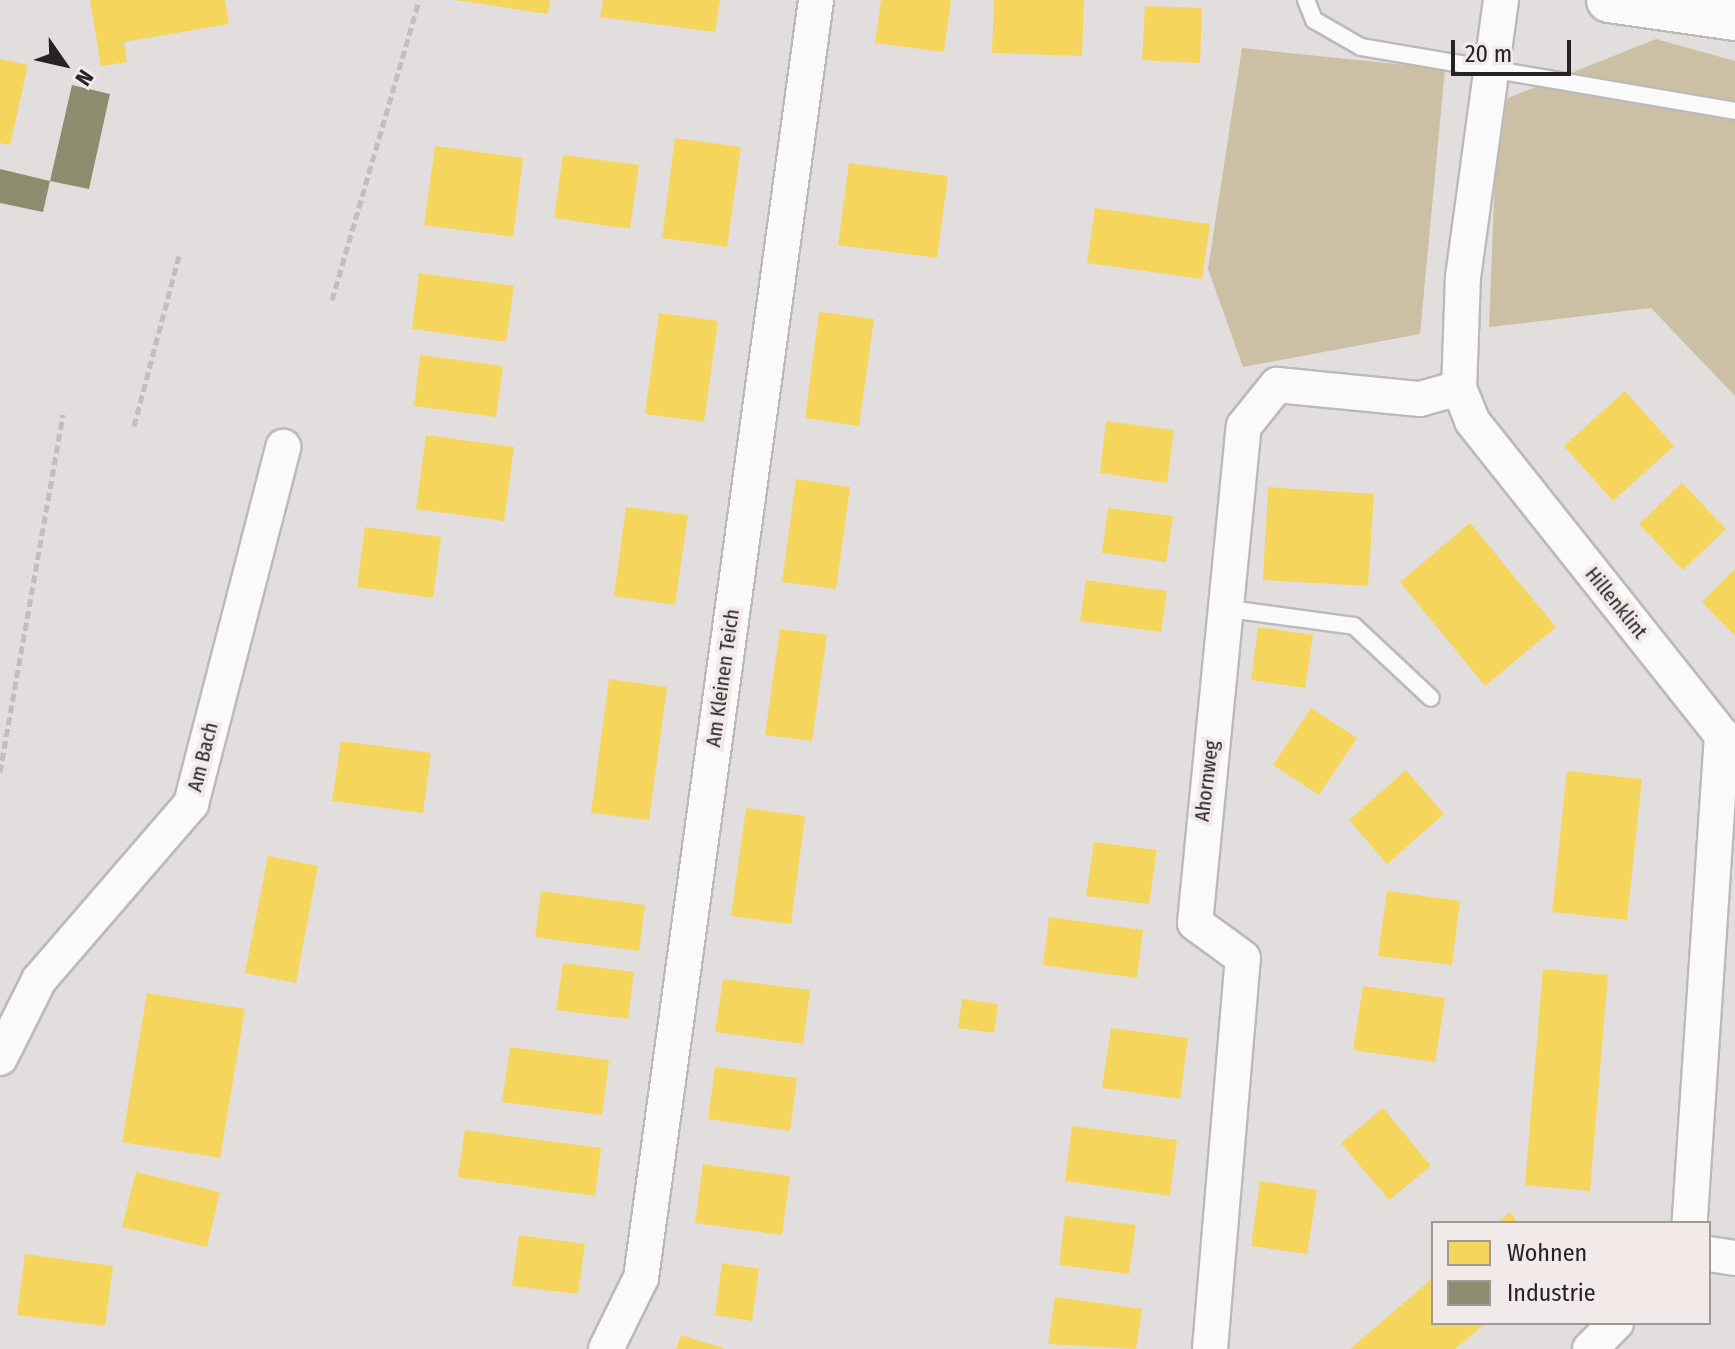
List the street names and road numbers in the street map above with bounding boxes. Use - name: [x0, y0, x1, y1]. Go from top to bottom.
- street label: Hillenklint: [1580, 563, 1652, 643]
- street label: Am Kleinen Teich: [701, 607, 745, 749]
- street label: Am Bach: [183, 720, 223, 794]
- street label: Ahornweg: [1190, 739, 1224, 823]

